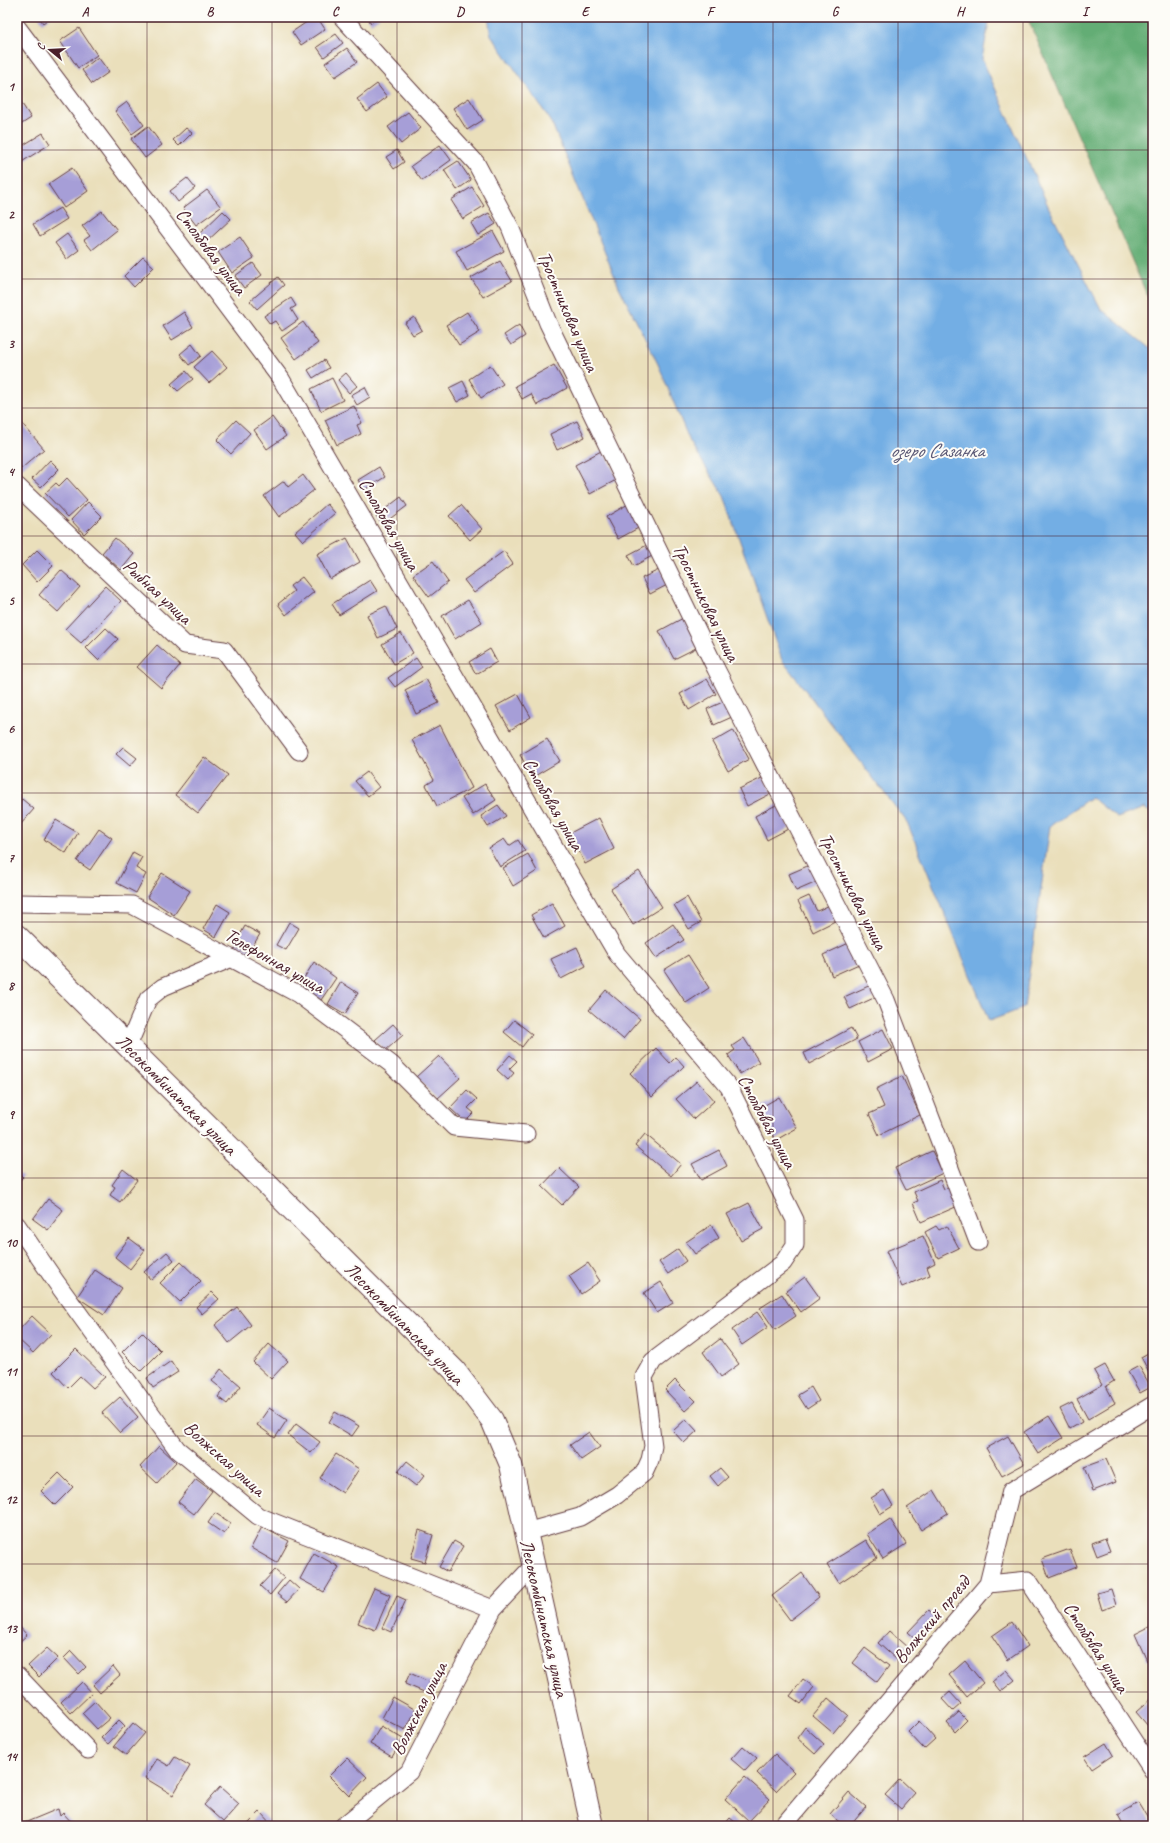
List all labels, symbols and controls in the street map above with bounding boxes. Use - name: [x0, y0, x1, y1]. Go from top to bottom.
- text: A: [82, 4, 90, 20]
- text: B: [207, 4, 215, 20]
- text: C: [332, 4, 340, 20]
- text: D: [456, 4, 465, 20]
- text: E: [582, 4, 591, 20]
- text: F: [707, 4, 716, 20]
- text: G: [832, 4, 840, 20]
- text: H: [956, 4, 966, 20]
- text: I: [1082, 4, 1091, 20]
- north arrow: [30, 30, 70, 70]
- text: С: [33, 41, 48, 52]
- text: 1: [8, 79, 16, 95]
- street label: Столбовая улица: [171, 203, 253, 301]
- text: 2: [8, 207, 15, 223]
- street label: Тростниковая улица: [532, 248, 605, 376]
- text: 3: [8, 336, 15, 352]
- water label: озеро Сазанка: [890, 438, 987, 463]
- text: 4: [8, 464, 16, 480]
- street label: Столбовая улица: [353, 474, 426, 577]
- street label: Тростниковая улица: [667, 540, 746, 666]
- street label: Рыбная улица: [118, 554, 198, 631]
- text: 5: [8, 593, 15, 609]
- text: 6: [8, 721, 15, 737]
- street label: Столбовая улица: [517, 754, 590, 857]
- street label: Тростниковая улица: [813, 829, 893, 955]
- text: 7: [8, 850, 15, 866]
- street label: Телефонная улица: [220, 923, 330, 1000]
- text: 8: [8, 978, 16, 994]
- street label: Лесокомбинатская улица: [111, 1029, 243, 1162]
- street label: Столбовая улица: [732, 1070, 803, 1174]
- text: 9: [8, 1107, 15, 1123]
- text: 10: [5, 1235, 18, 1251]
- street label: Лесокомбинатская улица: [340, 1257, 470, 1391]
- text: 11: [5, 1364, 19, 1380]
- street label: Волжская улица: [179, 1416, 272, 1503]
- text: 12: [5, 1492, 18, 1508]
- street label: Лесокомбинатская улица: [514, 1537, 574, 1701]
- street label: Волжский проезд: [888, 1569, 977, 1669]
- street label: Столбовая улица: [1058, 1598, 1135, 1699]
- text: 13: [5, 1621, 18, 1637]
- street label: Волжская улица: [385, 1656, 454, 1759]
- text: 14: [5, 1749, 19, 1765]

